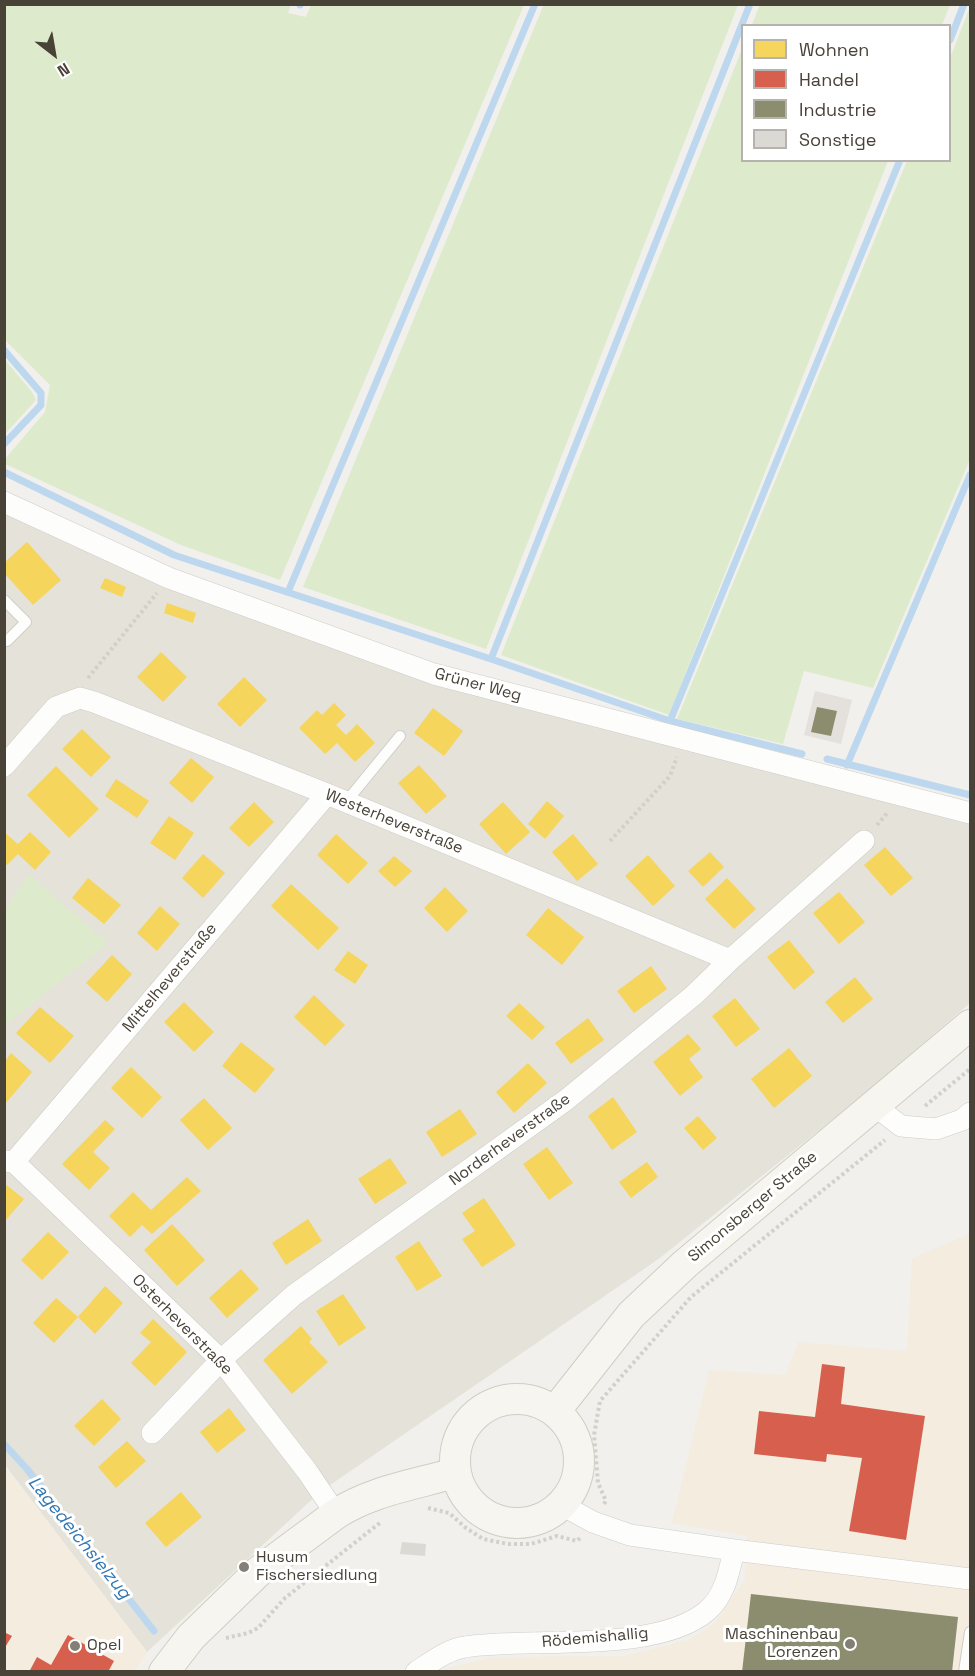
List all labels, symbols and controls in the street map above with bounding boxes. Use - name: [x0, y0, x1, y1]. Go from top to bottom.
- north arrow: [24, 24, 84, 84]
- legend: [741, 24, 951, 162]
- text: Wohnen: [799, 38, 869, 61]
- text: N: [54, 58, 74, 82]
- text: Handel: [799, 68, 859, 91]
- text: Industrie: [799, 98, 876, 121]
- text: Sonstige: [799, 128, 876, 151]
- street label: Grüner Weg: [432, 664, 524, 706]
- street label: Westerheverstraße: [322, 786, 466, 858]
- street label: Mittelheverstraße: [119, 920, 221, 1036]
- street label: Norderheverstraße: [446, 1090, 574, 1190]
- street label: Simonsberger Straße: [685, 1147, 821, 1267]
- street label: Osterheverstraße: [128, 1271, 236, 1379]
- water label: Lagedeichsielzug: [23, 1472, 135, 1604]
- place label: Husum Fischersiedlung: [256, 1548, 378, 1586]
- marker: Husum Fischersiedlung: [237, 1560, 251, 1574]
- street label: Rödemishallig: [541, 1624, 649, 1652]
- place label: Maschinenbau Lorenzen: [725, 1625, 838, 1663]
- place label: Opel: [87, 1636, 121, 1656]
- marker: Maschinenbau Lorenzen: [843, 1637, 857, 1651]
- marker: Opel: [68, 1639, 82, 1653]

